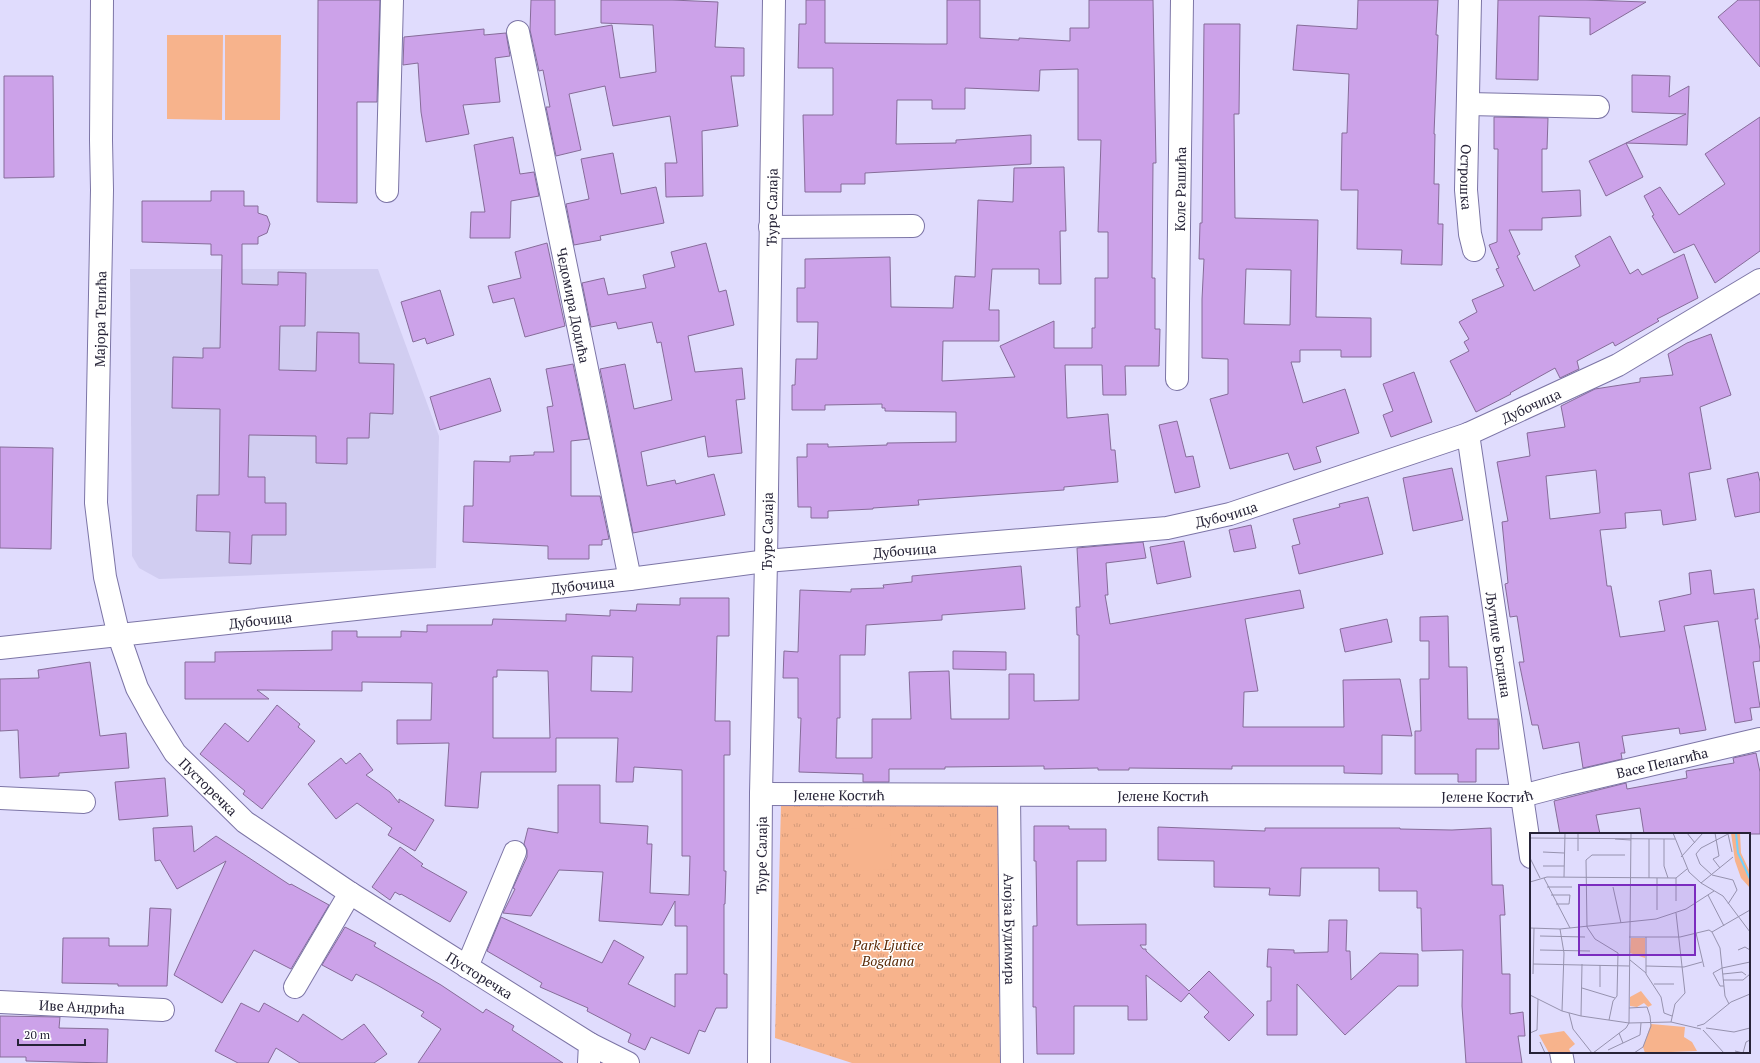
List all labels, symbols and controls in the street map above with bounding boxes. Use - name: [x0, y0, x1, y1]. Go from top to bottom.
- street label: Острошка: [1456, 144, 1477, 211]
- street label: Коле Рашића: [1169, 146, 1190, 232]
- street label: Ђуре Салаја: [761, 168, 781, 246]
- street label: Чедомира Додића: [553, 246, 595, 365]
- street label: Мајора Тепића: [90, 271, 110, 367]
- street label: Дубочица: [1498, 383, 1564, 427]
- street label: Ђуре Салаја: [756, 492, 776, 570]
- street label: Дубочица: [1193, 496, 1259, 531]
- street label: Дубочица: [872, 538, 937, 562]
- street label: Дубочица: [550, 571, 615, 597]
- street label: Љутице Богдана: [1482, 590, 1517, 699]
- street label: Дубочица: [228, 607, 293, 632]
- street label: Васе Пелагића: [1614, 742, 1710, 782]
- street label: Пусторечка: [175, 753, 242, 819]
- street label: Јелене Костић: [1441, 784, 1535, 806]
- street label: Јелене Костић: [793, 785, 885, 804]
- street label: Јелене Костић: [1117, 785, 1209, 805]
- street label: Ђуре Салаја: [751, 816, 770, 894]
- inset map: [1530, 833, 1750, 1053]
- street label: Алојза Будимира: [1000, 873, 1021, 985]
- park label: Park Ljutice Bogdana: [852, 935, 924, 970]
- street label: Пусторечка: [443, 947, 517, 1003]
- street label: Иве Андрића: [39, 994, 125, 1018]
- scale bar: [18, 1021, 85, 1047]
- text: 20 m: [24, 1027, 51, 1042]

